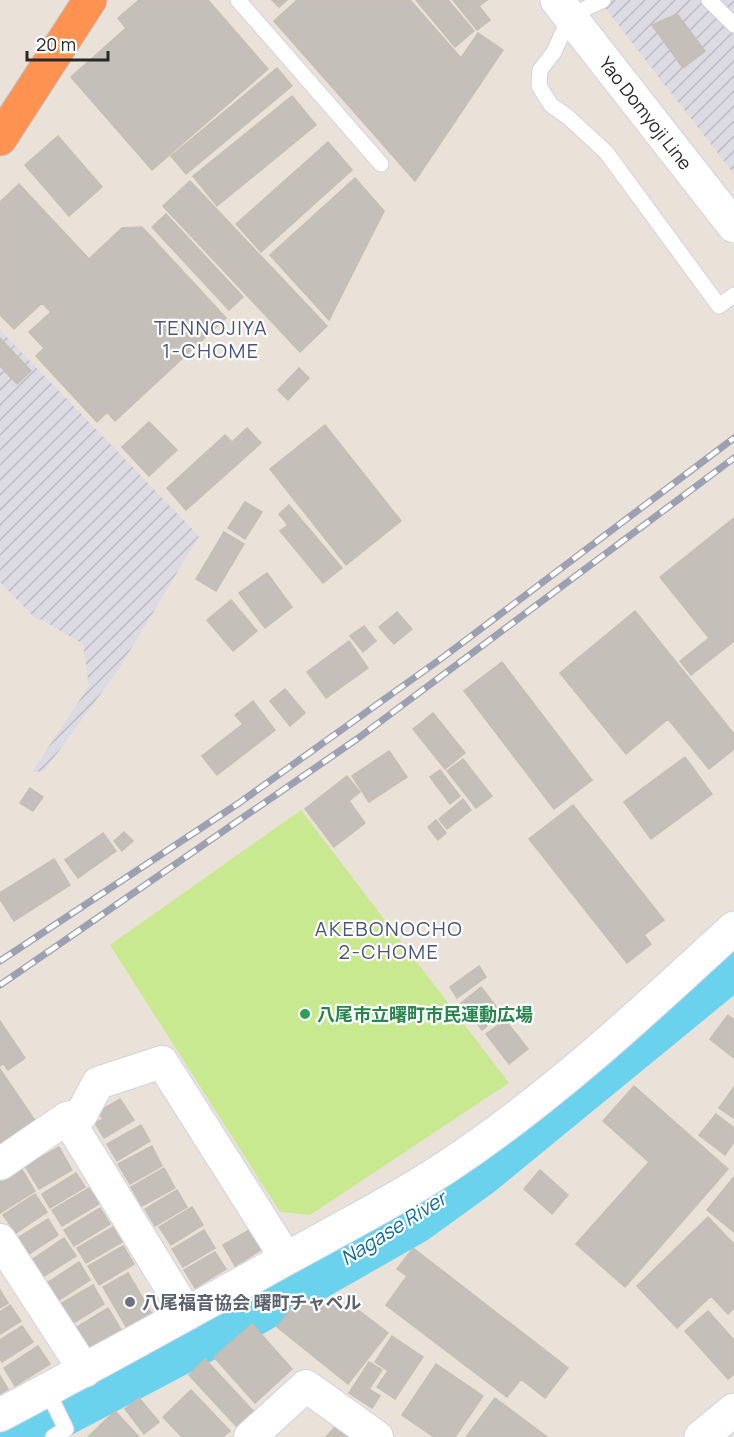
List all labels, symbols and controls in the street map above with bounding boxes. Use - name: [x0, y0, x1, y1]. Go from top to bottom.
- scale bar: [27, 24, 108, 62]
- text: 20 m: [36, 32, 76, 56]
- street label: Yao Domyoji Line: [594, 52, 698, 174]
- district label: TENNOJIYA 1-CHOME: [154, 314, 268, 364]
- district label: AKEBONOCHO 2-CHOME: [315, 915, 463, 965]
- place label: 八尾市立曙町市民運動広場: [317, 1002, 533, 1026]
- marker: 八尾市立曙町市民運動広場: [298, 1007, 312, 1021]
- water label: Nagase River: [335, 1183, 453, 1271]
- place label: 八尾福音協会 曙町チャペル: [142, 1290, 361, 1314]
- marker: 八尾福音協会 曙町チャペル: [123, 1295, 137, 1309]

